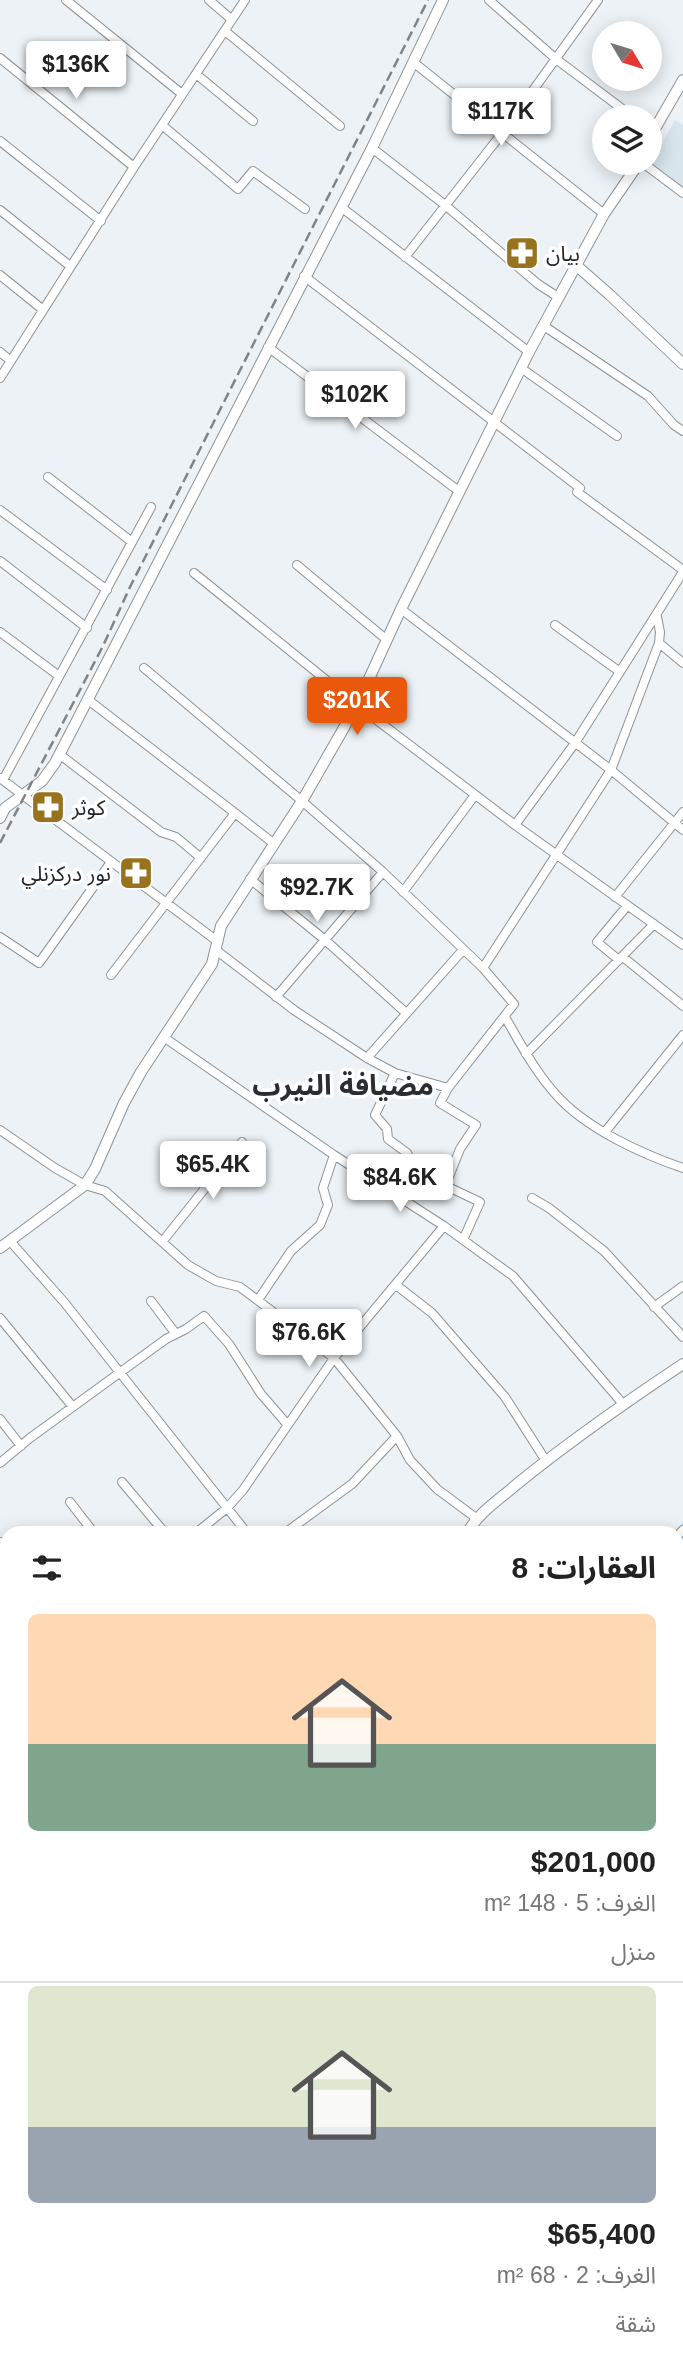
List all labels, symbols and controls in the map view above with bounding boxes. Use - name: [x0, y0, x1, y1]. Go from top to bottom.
- north arrow: [592, 21, 662, 91]
- map controls: [592, 21, 662, 175]
- pin: $136K: [27, 42, 125, 101]
- text: $136K: [42, 51, 110, 77]
- pin: $117K: [452, 88, 550, 148]
- text: $117K: [468, 98, 534, 124]
- button: layers: [592, 105, 662, 175]
- pharmacy icon: بيان: [503, 234, 541, 272]
- place label: بيان: [546, 242, 580, 266]
- pin: $102K: [306, 372, 404, 431]
- text: $102K: [321, 381, 389, 407]
- pin: $201K: [308, 678, 406, 737]
- text: $201K: [323, 687, 391, 713]
- pharmacy icon: كوثر: [29, 788, 67, 826]
- place label: كوثر: [71, 796, 106, 820]
- pharmacy icon: نور دركزنلي: [117, 854, 155, 892]
- place label: نور دركزنلي: [21, 862, 111, 889]
- pin: $92.7K: [260, 864, 374, 924]
- text: $92.7K: [280, 874, 354, 900]
- district label: مضيافة النيرب: [252, 1070, 434, 1102]
- pin: $65.4K: [156, 1142, 270, 1201]
- text: $65.4K: [176, 1151, 250, 1177]
- pin: $84.6K: [343, 1154, 457, 1214]
- text: $84.6K: [363, 1164, 437, 1190]
- pin: $76.6K: [252, 1310, 366, 1369]
- text: $76.6K: [272, 1319, 346, 1345]
- icon: filters: [28, 1549, 66, 1587]
- text: العقارات: 8: [511, 1551, 656, 1584]
- icon: home: [279, 1660, 405, 1786]
- text: $201,000: [531, 1845, 656, 1878]
- text: الغرف: 5 · 148 m²: [484, 1890, 656, 1916]
- text: منزل: [611, 1939, 656, 1965]
- icon: home: [279, 2032, 405, 2158]
- text: $65,400: [548, 2217, 656, 2250]
- text: الغرف: 2 · 68 m²: [497, 2262, 656, 2288]
- text: شقة: [615, 2311, 656, 2337]

